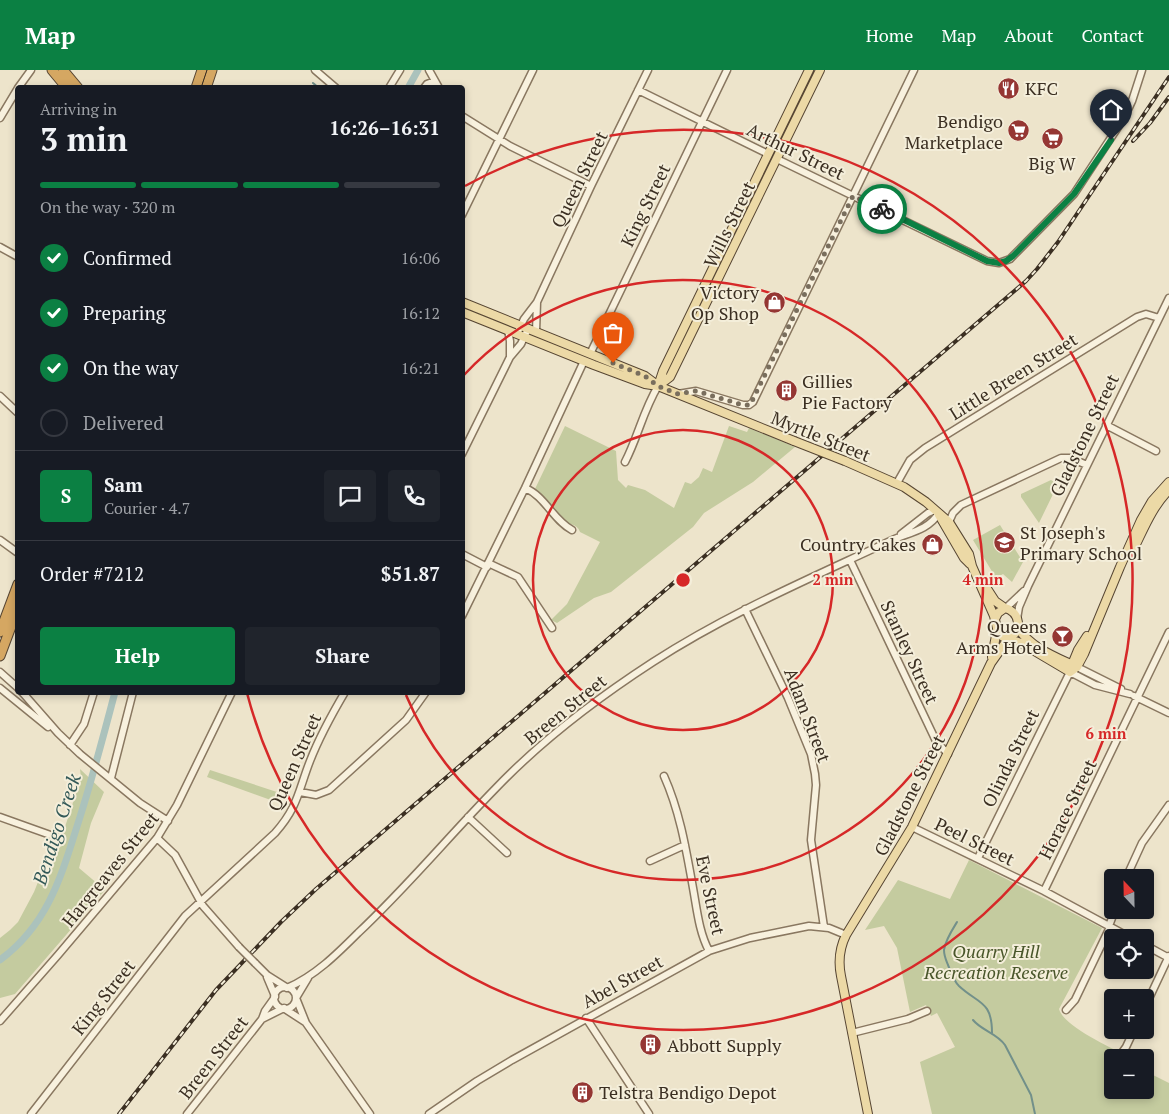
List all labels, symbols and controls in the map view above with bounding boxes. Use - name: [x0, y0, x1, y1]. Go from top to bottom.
- text: Map: [25, 19, 75, 51]
- text: Home: [866, 23, 913, 47]
- text: Map: [941, 23, 976, 47]
- text: About: [1004, 23, 1053, 47]
- text: Contact: [1081, 23, 1144, 47]
- restaurant icon: KFC: [997, 76, 1021, 100]
- place label: KFC: [1025, 76, 1058, 100]
- pin: [1090, 89, 1132, 140]
- icon: home: [1097, 96, 1125, 124]
- text: Arriving in: [40, 98, 117, 120]
- place label: Bendigo Marketplace: [905, 109, 1003, 154]
- text: 16:26–16:31: [329, 115, 440, 140]
- street label: Arthur Street: [743, 117, 849, 185]
- text: 3 min: [40, 118, 128, 160]
- supermarket icon: Bendigo Marketplace: [1007, 119, 1031, 143]
- street label: Queen Street: [545, 126, 613, 231]
- supermarket icon: Big W: [1040, 126, 1064, 150]
- place label: Big W: [1028, 151, 1076, 175]
- street label: King Street: [615, 159, 676, 251]
- street label: Wills Street: [698, 177, 760, 271]
- courier: [857, 184, 907, 234]
- icon: bike: [868, 195, 896, 223]
- text: On the way · 320 m: [40, 196, 175, 218]
- icon: check: [40, 244, 68, 272]
- text: Confirmed: [83, 245, 172, 270]
- text: 16:06: [401, 247, 440, 269]
- place label: Victory Op Shop: [691, 280, 760, 325]
- shop icon: Victory Op Shop: [763, 290, 787, 314]
- icon: check: [40, 299, 68, 327]
- text: Preparing: [83, 300, 166, 325]
- text: 16:12: [401, 302, 440, 324]
- pin: [592, 312, 634, 363]
- icon: bag: [599, 319, 627, 347]
- street label: Little Breen Street: [944, 327, 1082, 425]
- icon: check: [40, 354, 68, 382]
- text: On the way: [83, 355, 178, 380]
- text: 16:21: [401, 357, 440, 379]
- place label: Gillies Pie Factory: [802, 369, 893, 414]
- street label: Gladstone Street: [1044, 369, 1124, 500]
- building icon: Gillies Pie Factory: [774, 379, 798, 403]
- street label: Myrtle Street: [768, 405, 875, 467]
- text: Delivered: [83, 410, 164, 435]
- button: chat: [324, 470, 376, 522]
- button: phone: [388, 470, 440, 522]
- text: Sam: [104, 472, 143, 497]
- text: S: [61, 483, 71, 508]
- text: Courier · 4.7: [104, 497, 190, 519]
- place label: St Joseph's Primary School: [1020, 520, 1142, 565]
- school or university icon: St Joseph's Primary School: [992, 530, 1016, 554]
- place label: Country Cakes: [800, 532, 916, 556]
- shop icon: Country Cakes: [920, 532, 944, 556]
- text: Order #7212: [40, 561, 144, 586]
- text: $51.87: [381, 561, 440, 586]
- text: 2 min: [812, 569, 854, 589]
- text: 4 min: [962, 569, 1004, 589]
- centre of rings: [674, 571, 692, 589]
- street label: Stanley Street: [876, 596, 945, 708]
- place label: Queens Arms Hotel: [956, 614, 1047, 659]
- bar icon: Queens Arms Hotel: [1051, 624, 1075, 648]
- button: Help: [40, 627, 235, 685]
- button: Share: [245, 627, 440, 685]
- street label: Adam Street: [779, 664, 837, 766]
- street label: Breen Street: [519, 668, 611, 750]
- street label: Olinda Street: [976, 705, 1044, 811]
- street label: Queen Street: [262, 709, 326, 815]
- text: 6 min: [1085, 723, 1127, 743]
- street label: Gladstone Street: [868, 730, 950, 860]
- street label: Horace Street: [1032, 755, 1102, 863]
- water label: Bendigo Creek: [26, 769, 86, 889]
- street label: Hargreaves Street: [56, 806, 164, 932]
- street label: Peel Street: [931, 811, 1019, 871]
- street label: Eve Street: [691, 853, 731, 937]
- north arrow: [1104, 869, 1154, 919]
- map controls: [1104, 869, 1154, 1099]
- button: locate: [1104, 929, 1154, 979]
- park label: Quarry Hill Recreation Reserve: [923, 939, 1068, 984]
- street label: Abel Street: [577, 949, 667, 1013]
- street label: King Street: [66, 954, 140, 1040]
- button: +: [1104, 989, 1154, 1039]
- street label: Breen Street: [173, 1010, 253, 1103]
- building icon: Abbott Supply: [639, 1033, 663, 1057]
- place label: Abbott Supply: [667, 1033, 782, 1057]
- button: −: [1104, 1049, 1154, 1099]
- building icon: Telstra Bendigo Depot: [571, 1080, 595, 1104]
- place label: Telstra Bendigo Depot: [599, 1080, 777, 1104]

